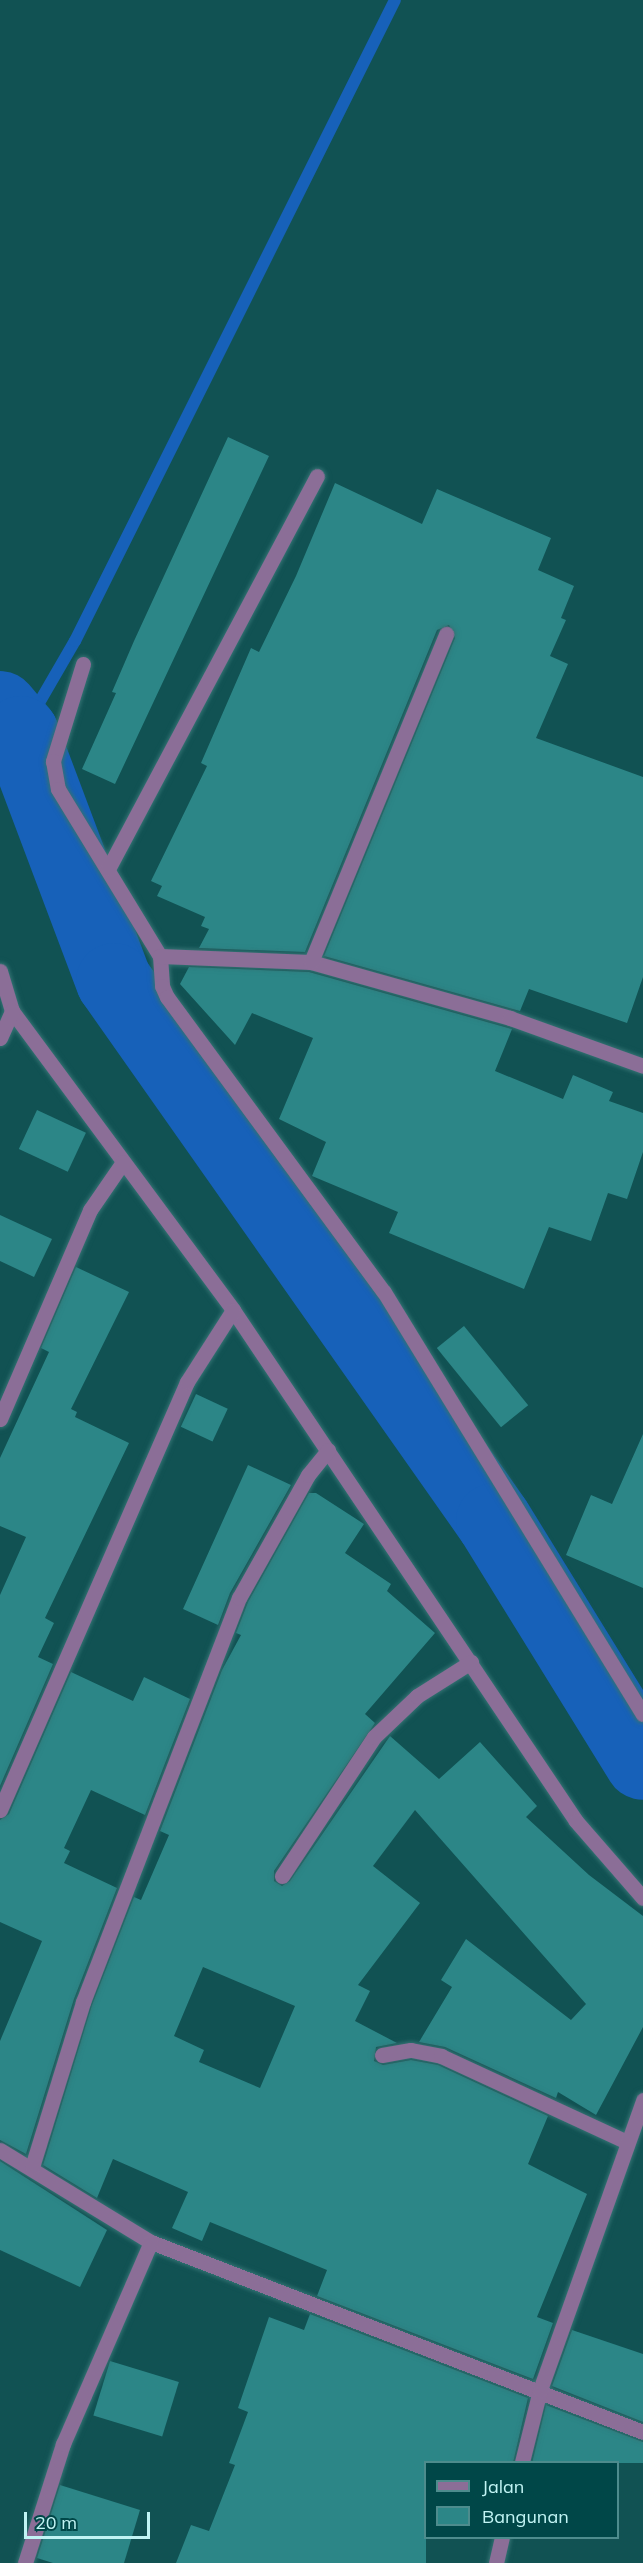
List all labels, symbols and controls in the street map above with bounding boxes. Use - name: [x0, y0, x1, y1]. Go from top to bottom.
- legend: [424, 2461, 619, 2539]
- text: Jalan: [482, 2475, 524, 2498]
- scale bar: [27, 2500, 153, 2538]
- text: Bangunan: [482, 2505, 569, 2528]
- text: 20 m: [35, 2511, 77, 2534]

